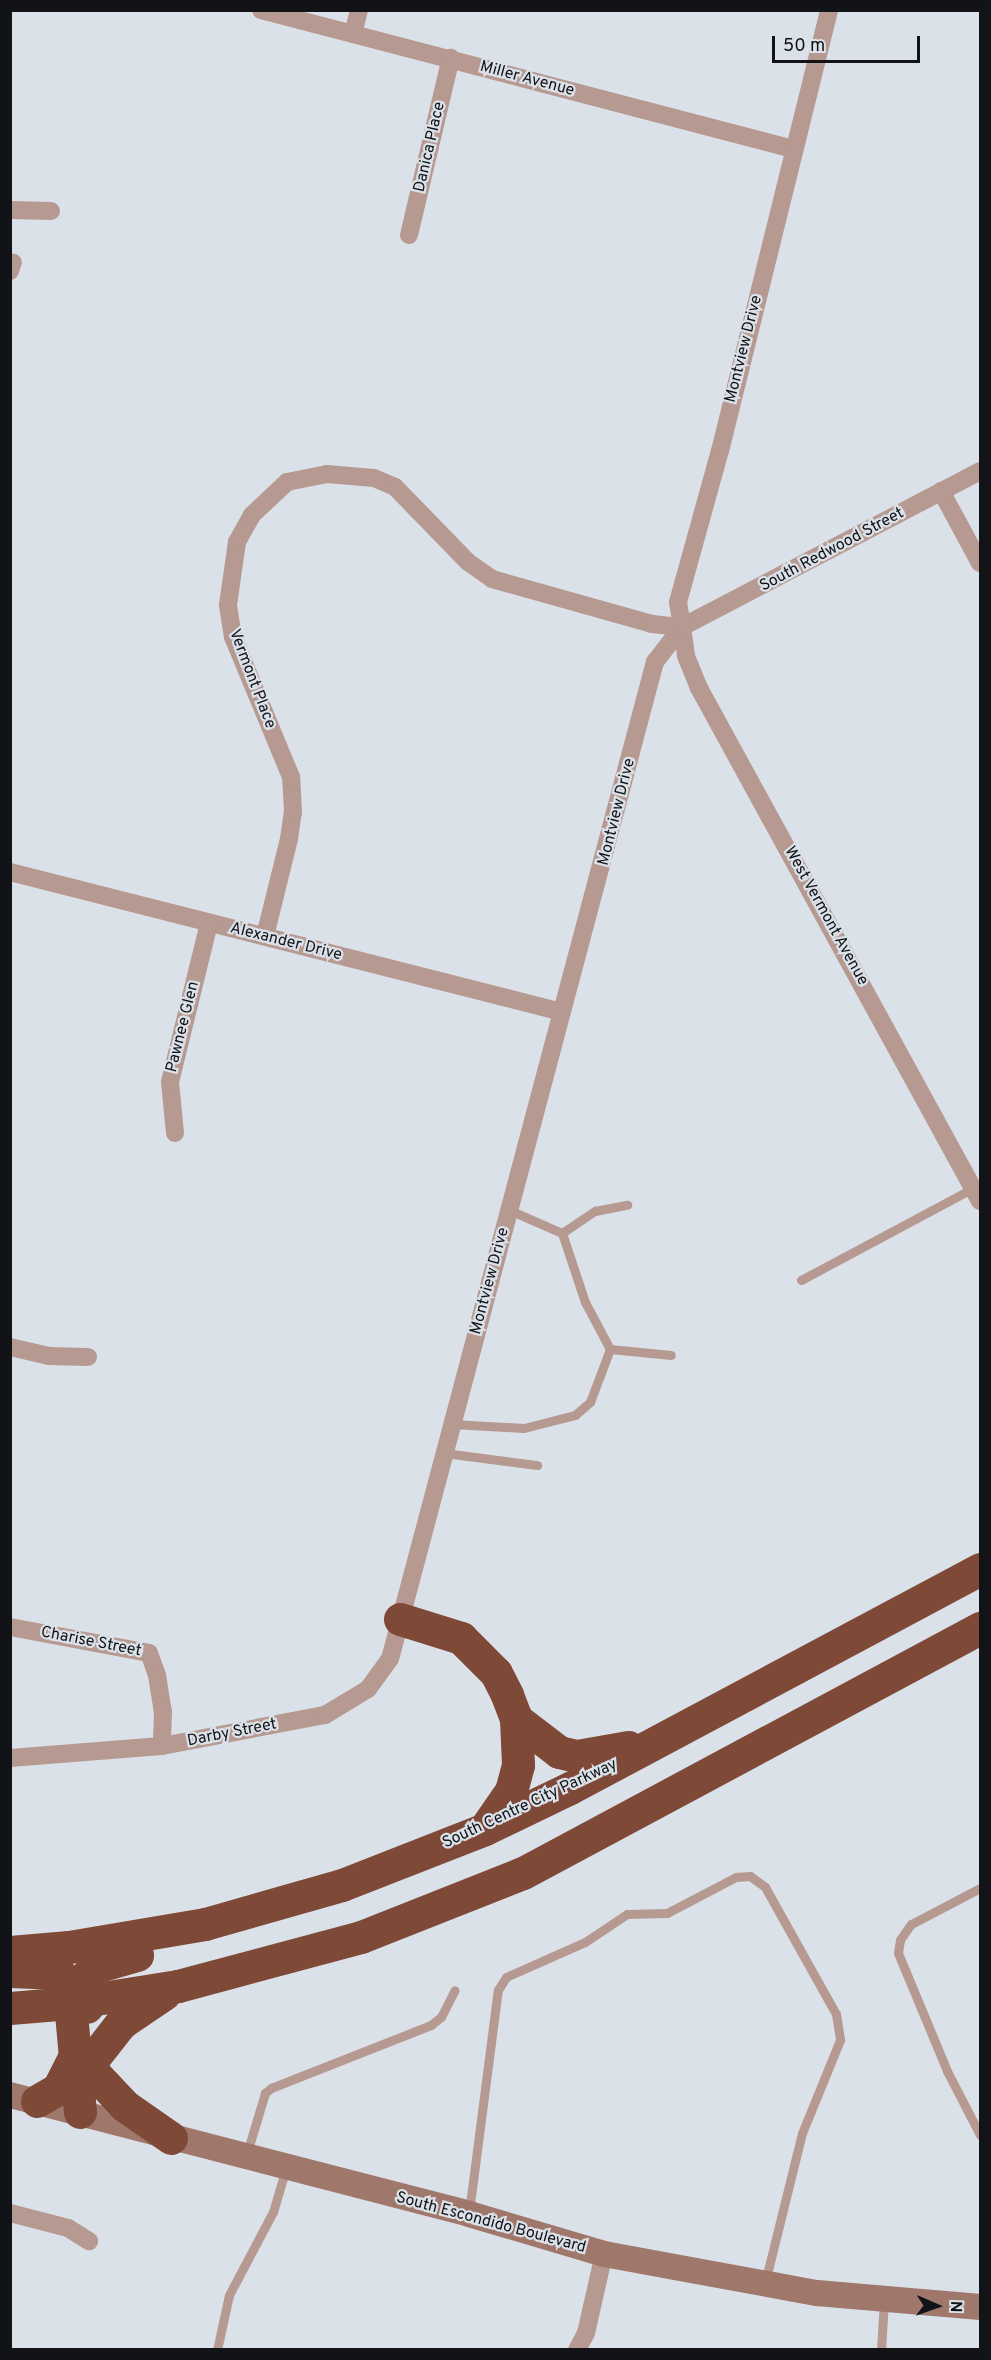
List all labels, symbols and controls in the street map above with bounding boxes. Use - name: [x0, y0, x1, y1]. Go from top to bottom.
- scale bar: [775, 24, 924, 62]
- text: 50 m: [783, 35, 825, 58]
- street label: Miller Avenue: [477, 57, 577, 101]
- street label: Danica Place: [410, 100, 450, 194]
- street label: Montview Drive: [721, 293, 767, 405]
- street label: South Redwood Street: [757, 504, 907, 596]
- street label: Vermont Place: [224, 627, 280, 731]
- street label: Montview Drive: [594, 756, 640, 868]
- street label: West Vermont Avenue: [779, 843, 873, 989]
- street label: Alexander Drive: [228, 919, 344, 965]
- street label: Pawnee Glen: [162, 980, 204, 1074]
- street label: Montview Drive: [466, 1225, 514, 1337]
- street label: Charise Street: [39, 1623, 143, 1661]
- street label: Darby Street: [186, 1715, 278, 1751]
- street label: South Centre City Parkway: [440, 1755, 620, 1853]
- street label: South Escondido Boulevard: [394, 2188, 588, 2258]
- north arrow: [907, 2276, 967, 2336]
- text: N: [945, 2301, 965, 2313]

